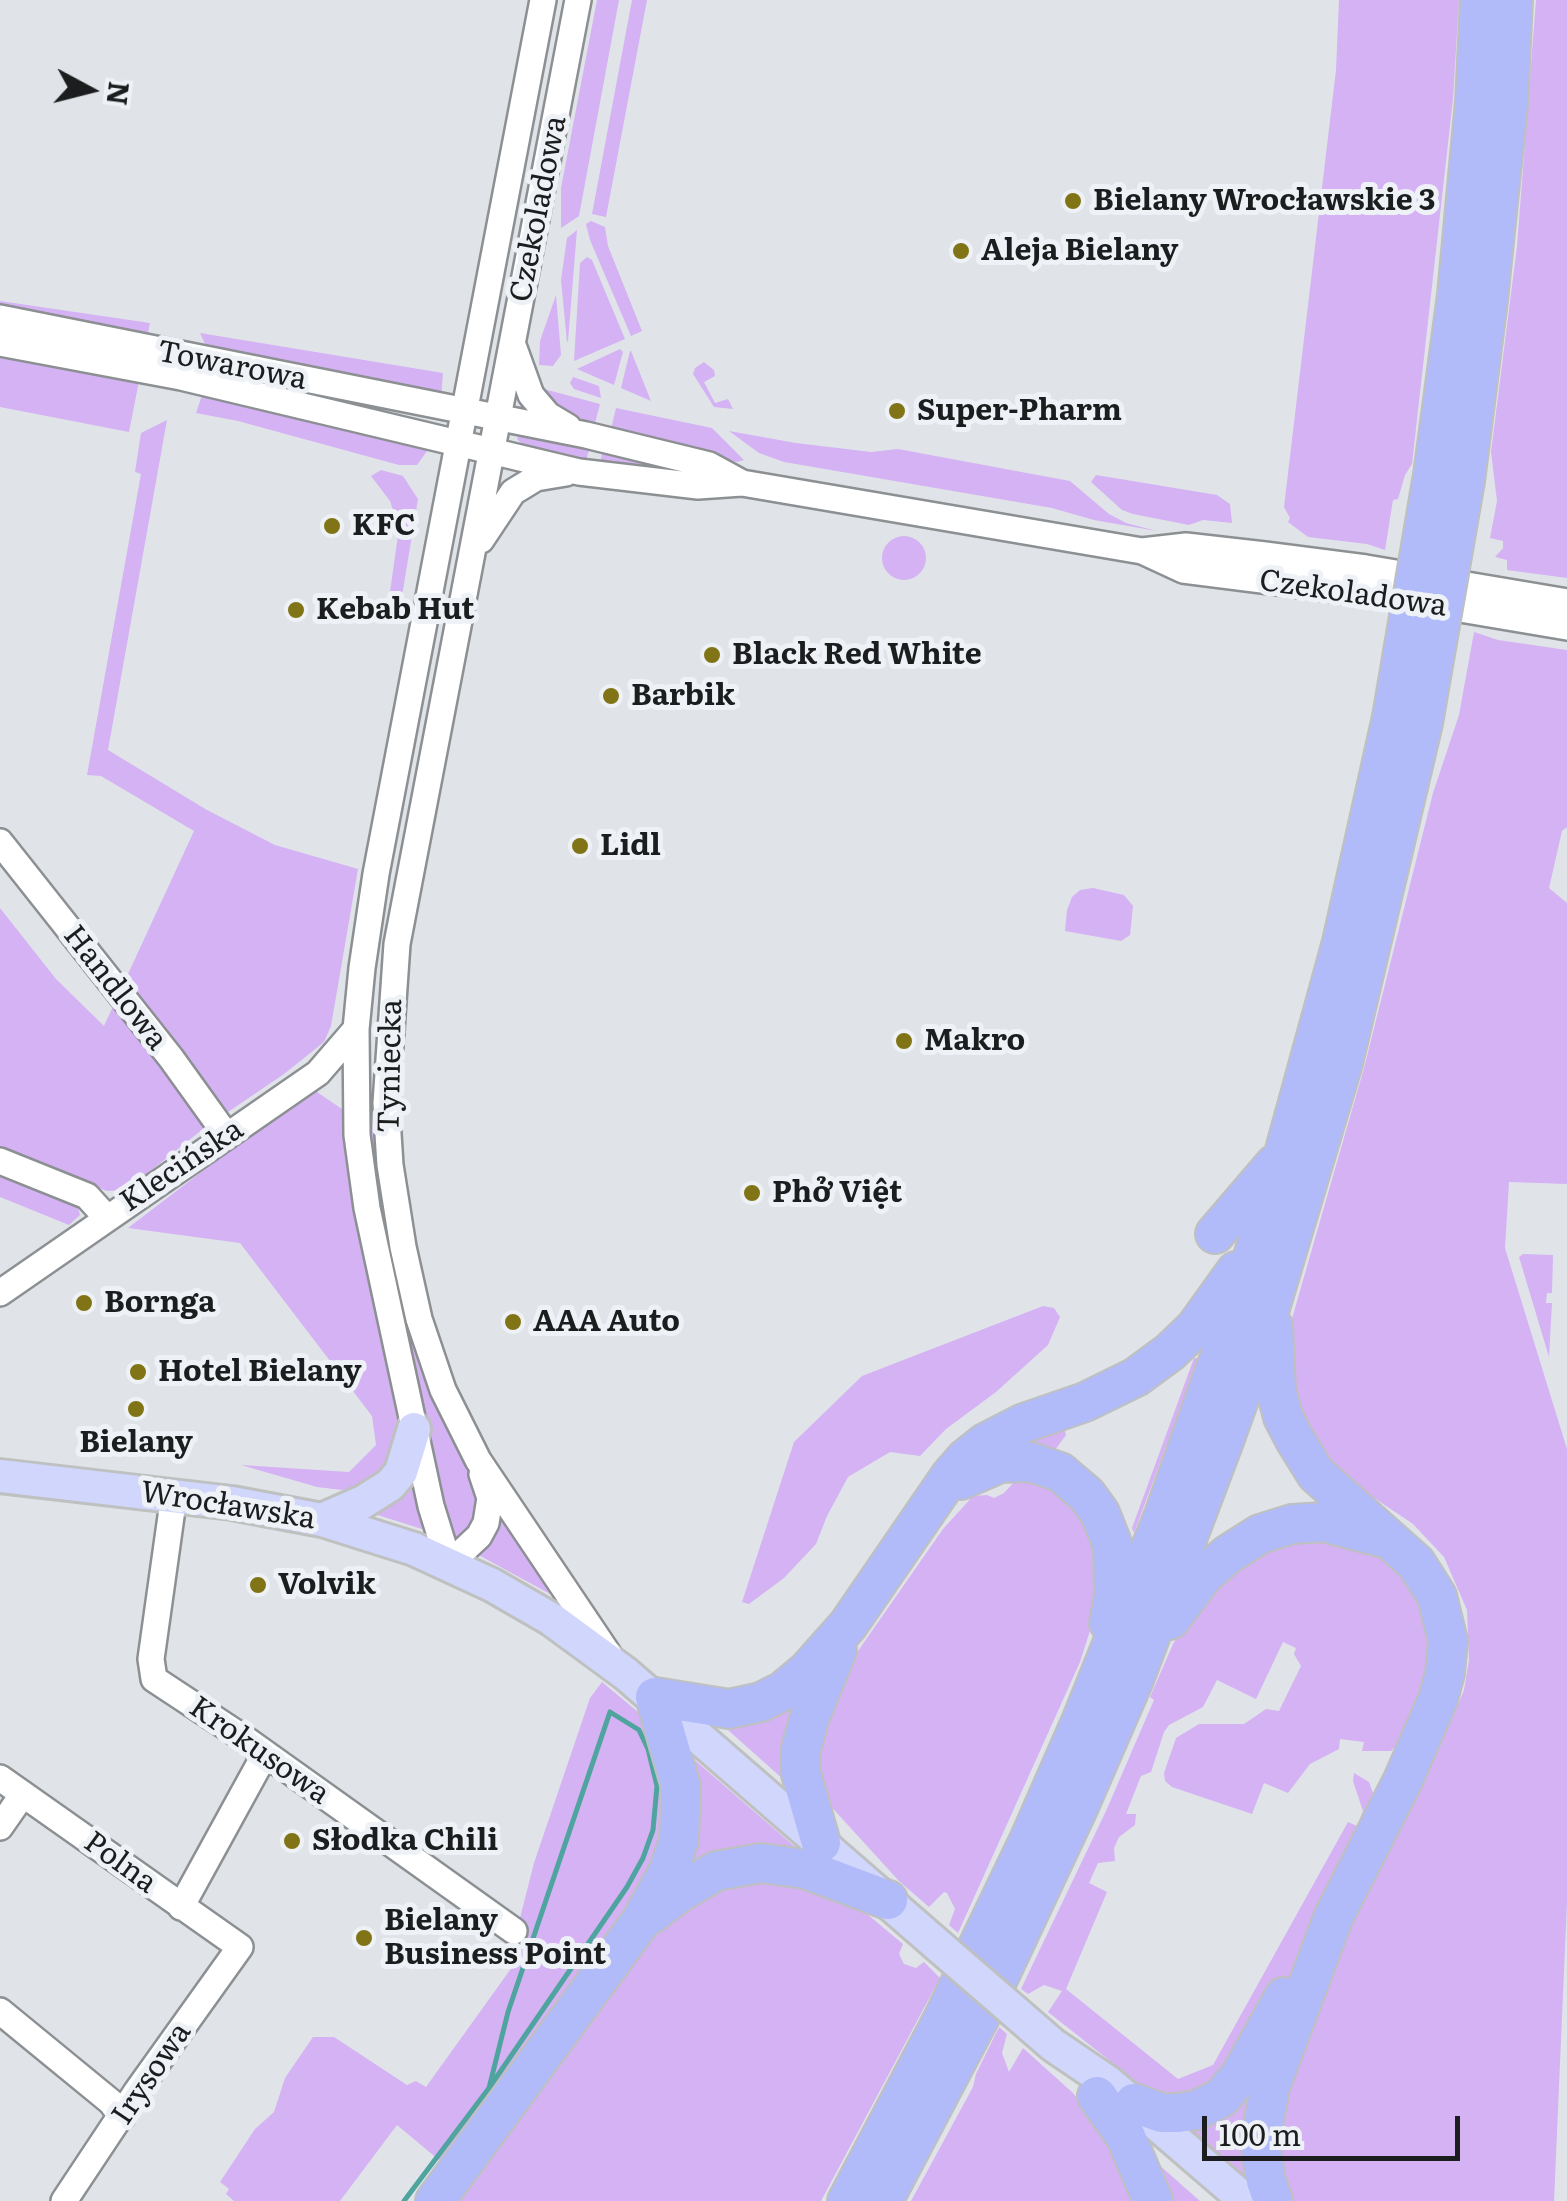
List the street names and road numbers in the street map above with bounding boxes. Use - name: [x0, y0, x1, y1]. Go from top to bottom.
- street label: Czekoladowa: [503, 113, 575, 305]
- street label: Towarowa: [154, 334, 310, 398]
- street label: Czekoladowa: [1257, 563, 1449, 625]
- street label: Handlowa: [55, 919, 175, 1057]
- street label: Tyniecka: [372, 999, 410, 1133]
- street label: Klecińska: [114, 1112, 250, 1220]
- street label: Wrocławska: [138, 1474, 318, 1538]
- street label: Krokusowa: [182, 1689, 336, 1813]
- street label: Polna: [77, 1825, 163, 1901]
- street label: Irysowa: [105, 2016, 199, 2132]

